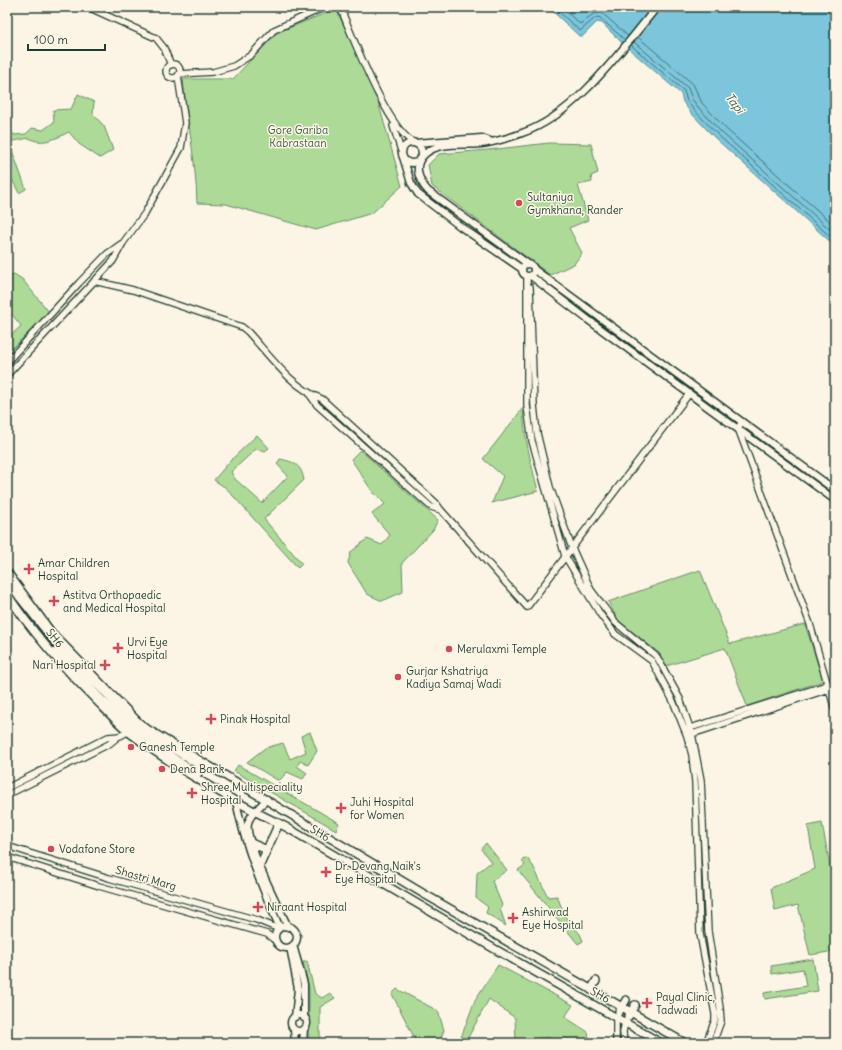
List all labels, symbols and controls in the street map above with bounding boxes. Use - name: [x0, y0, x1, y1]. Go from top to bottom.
- scale bar: [28, 26, 105, 52]
- text: 100 m: [34, 32, 68, 47]
- water label: Tapi: [722, 90, 748, 117]
- park label: Gore Gariba Kabrastaan: [268, 123, 328, 150]
- place label: Sultaniya Gymkhana, Rander: [527, 190, 624, 217]
- marker: Sultaniya Gymkhana, Rander: [514, 198, 524, 208]
- place label: Amar Children Hospital: [38, 556, 110, 583]
- marker: Amar Children Hospital: [23, 563, 35, 575]
- place label: Astitva Orthopaedic and Medical Hospital: [63, 588, 166, 615]
- marker: Astitva Orthopaedic and Medical Hospital: [48, 595, 60, 607]
- street label: SH6: [43, 626, 67, 650]
- place label: Urvi Eye Hospital: [127, 635, 168, 662]
- marker: Urvi Eye Hospital: [112, 642, 124, 654]
- place label: Merulaxmi Temple: [457, 642, 547, 656]
- marker: Merulaxmi Temple: [444, 644, 454, 654]
- place label: Nari Hospital: [32, 658, 96, 672]
- marker: Nari Hospital: [99, 659, 111, 671]
- place label: Gurjar Kshatriya Kadiya Samaj Wadi: [406, 664, 501, 691]
- marker: Gurjar Kshatriya Kadiya Samaj Wadi: [393, 672, 403, 682]
- place label: Pinak Hospital: [220, 712, 290, 726]
- marker: Pinak Hospital: [205, 713, 217, 725]
- place label: Ganesh Temple: [139, 740, 215, 754]
- marker: Ganesh Temple: [126, 742, 136, 752]
- place label: Dena Bank: [170, 762, 225, 776]
- marker: Dena Bank: [157, 764, 167, 774]
- place label: Shree Multispeciality Hospital: [201, 780, 302, 807]
- marker: Shree Multispeciality Hospital: [186, 787, 198, 799]
- place label: Juhi Hospital for Women: [350, 795, 414, 822]
- marker: Juhi Hospital for Women: [335, 802, 347, 814]
- street label: SH6: [308, 822, 332, 844]
- place label: Vodafone Store: [59, 842, 135, 856]
- marker: Vodafone Store: [46, 844, 56, 854]
- place label: Dr. Devang Naik's Eye Hospital: [335, 859, 421, 886]
- street label: Shastri Marg: [114, 863, 178, 893]
- marker: Dr. Devang Naik's Eye Hospital: [320, 866, 332, 878]
- place label: Niraant Hospital: [267, 900, 347, 914]
- marker: Niraant Hospital: [252, 901, 264, 913]
- place label: Ashirwad Eye Hospital: [522, 905, 583, 932]
- marker: Ashirwad Eye Hospital: [507, 912, 519, 924]
- street label: SH6: [588, 984, 612, 1006]
- place label: Payal Clinic, Tadwadi: [656, 990, 715, 1017]
- marker: Payal Clinic, Tadwadi: [641, 997, 653, 1009]

